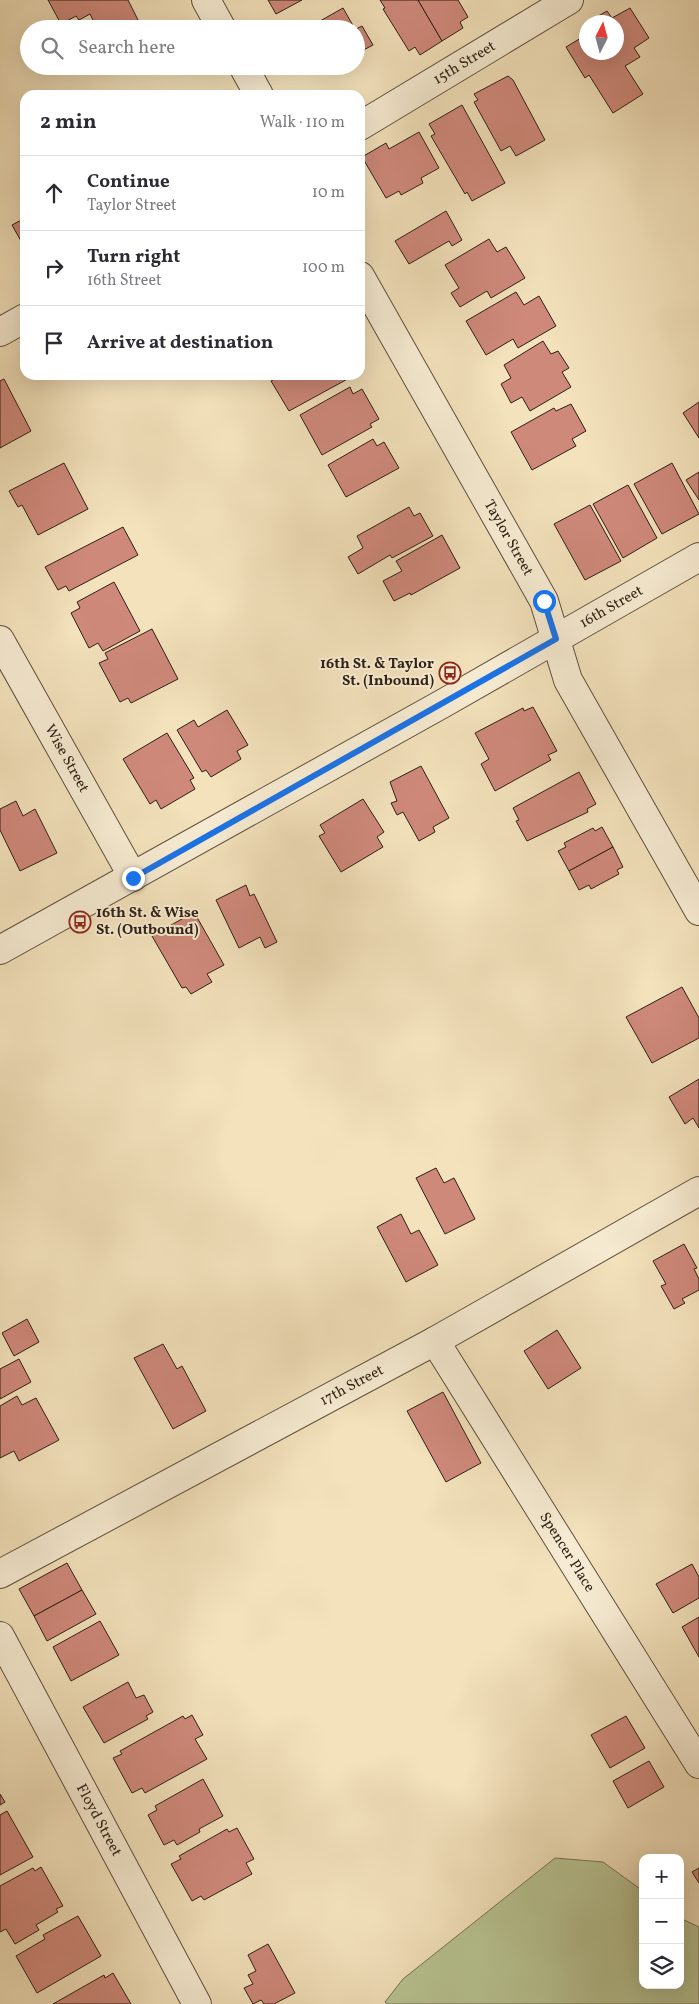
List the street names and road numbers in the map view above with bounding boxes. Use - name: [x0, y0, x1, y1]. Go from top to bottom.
- street label: 15th Street: [429, 36, 500, 90]
- street label: Taylor Street: [478, 496, 538, 580]
- street label: 16th Street: [576, 581, 647, 634]
- street label: Wise Street: [39, 721, 94, 796]
- street label: 17th Street: [316, 1360, 387, 1411]
- street label: Spencer Place: [534, 1508, 600, 1596]
- street label: Floyd Street: [71, 1780, 127, 1860]

